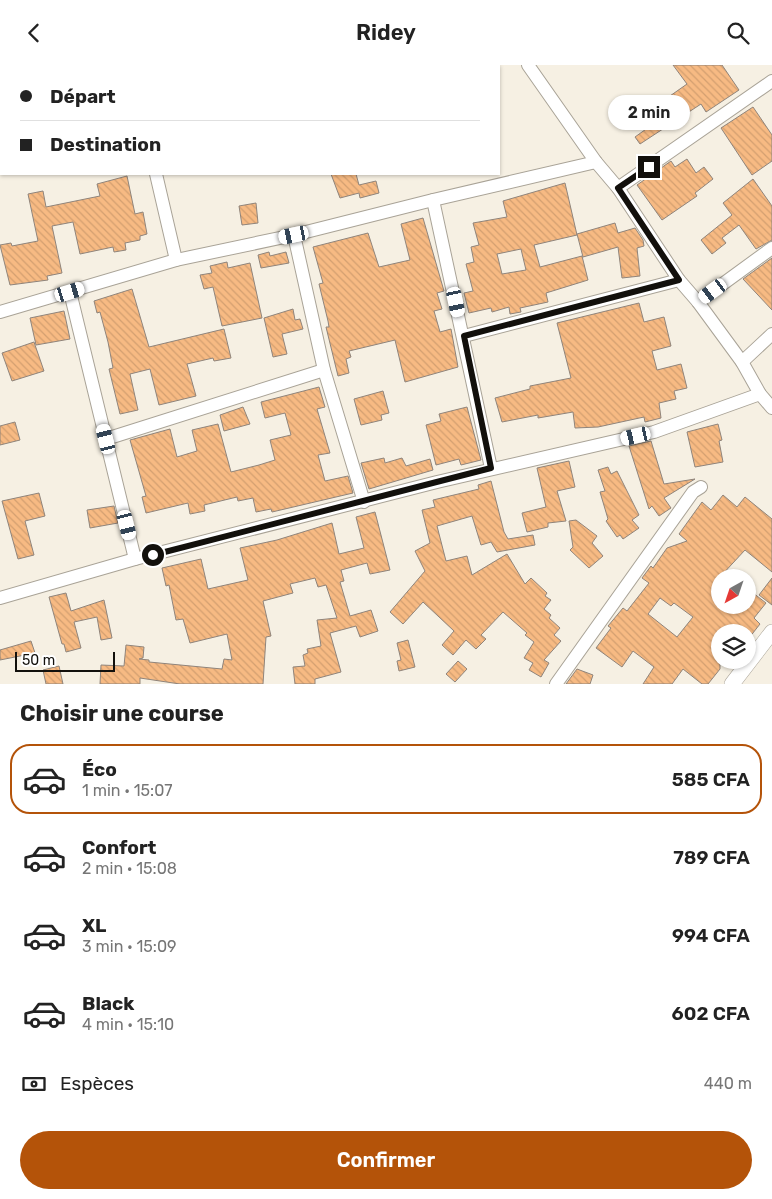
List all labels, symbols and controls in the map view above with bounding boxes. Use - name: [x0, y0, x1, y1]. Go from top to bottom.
- icon: back: [20, 19, 48, 47]
- text: Ridey: [356, 19, 416, 46]
- icon: search: [724, 19, 752, 47]
- text: Départ: [50, 85, 116, 108]
- callout: 2 min: [608, 94, 690, 129]
- text: 2 min: [628, 103, 670, 122]
- text: Destination: [50, 133, 161, 156]
- route end: [638, 156, 660, 178]
- car: [277, 225, 310, 245]
- car: [696, 276, 729, 306]
- car: [53, 280, 86, 304]
- car: [445, 286, 466, 318]
- car: [95, 423, 116, 455]
- car: [619, 425, 652, 447]
- car: [116, 509, 137, 541]
- route start: [142, 544, 164, 566]
- north arrow: [711, 569, 756, 614]
- map controls: [711, 569, 756, 669]
- button: layers: [711, 624, 756, 669]
- scale bar: [15, 649, 115, 672]
- text: 50 m: [22, 652, 55, 669]
- text: Choisir une course: [20, 700, 224, 727]
- icon: car: [22, 757, 67, 802]
- text: Éco: [82, 758, 117, 781]
- text: 585 CFA: [672, 768, 750, 791]
- text: 1 min · 15:07: [82, 781, 173, 800]
- icon: car: [22, 835, 67, 880]
- text: Confort: [82, 836, 156, 859]
- text: 789 CFA: [673, 846, 750, 869]
- text: 2 min · 15:08: [82, 859, 177, 878]
- icon: car: [22, 913, 67, 958]
- text: XL: [82, 914, 106, 937]
- text: 994 CFA: [672, 924, 750, 947]
- text: 3 min · 15:09: [82, 937, 177, 956]
- icon: car: [22, 991, 67, 1036]
- text: Black: [82, 992, 134, 1015]
- text: 602 CFA: [672, 1002, 750, 1025]
- text: 4 min · 15:10: [82, 1015, 174, 1034]
- icon: cash: [20, 1070, 48, 1098]
- text: Espèces: [60, 1072, 134, 1095]
- text: 440 m: [704, 1074, 752, 1093]
- button: Confirmer: [20, 1131, 752, 1189]

